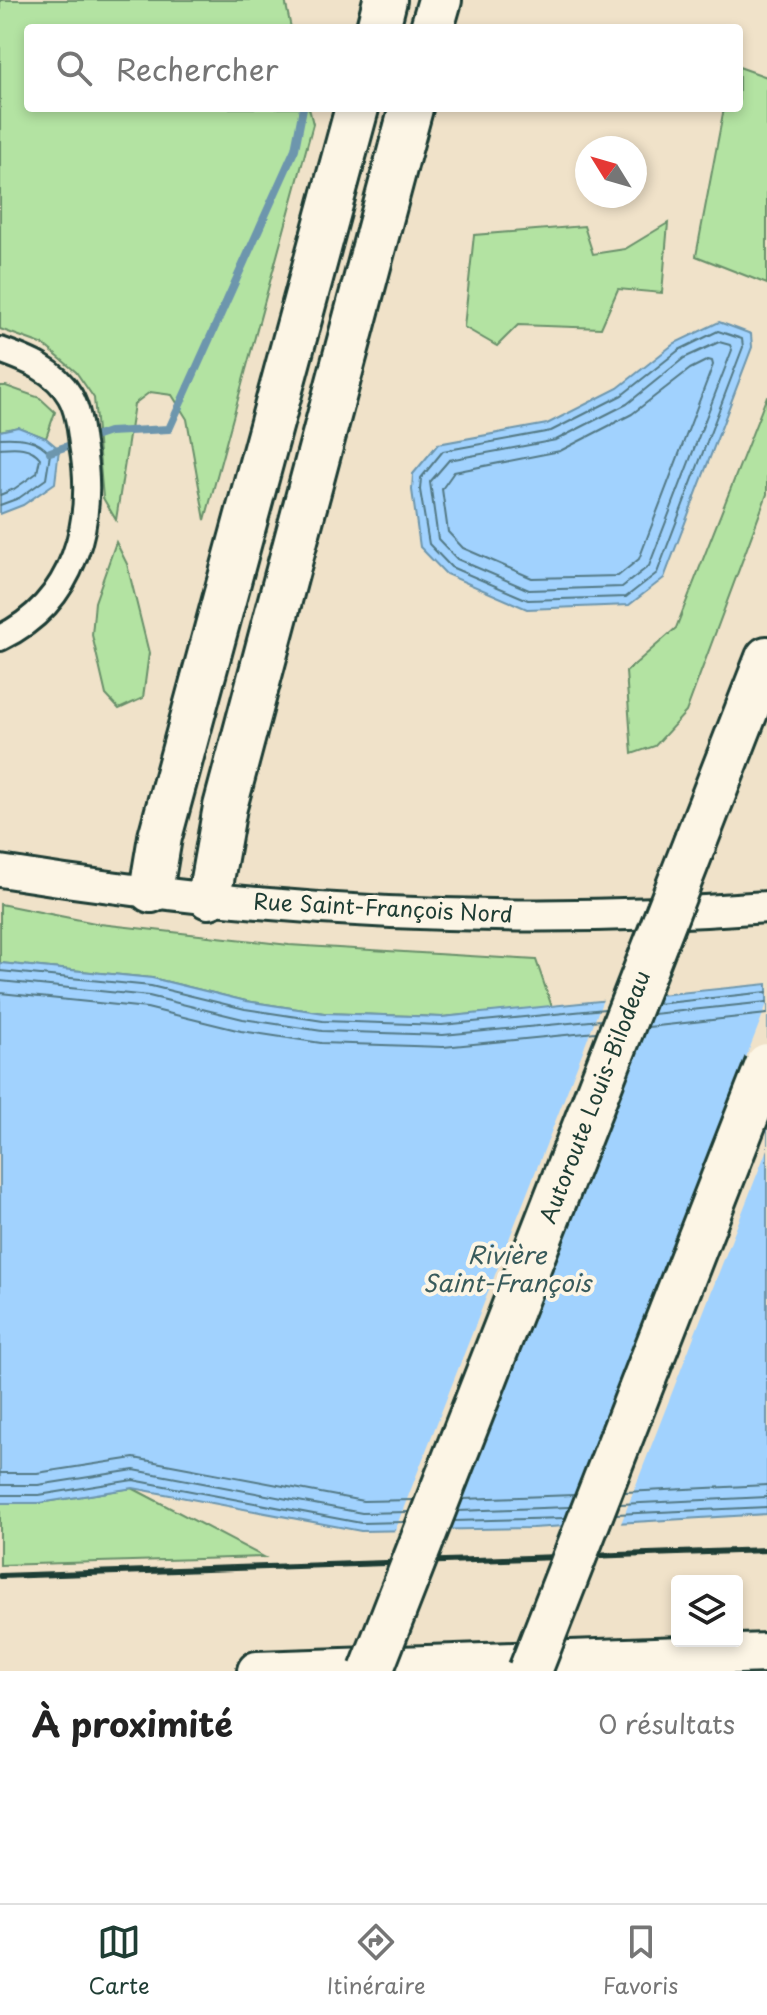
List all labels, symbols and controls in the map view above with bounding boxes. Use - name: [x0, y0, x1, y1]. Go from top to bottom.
- search box: [24, 24, 743, 112]
- icon: search: [52, 46, 96, 90]
- text: Rechercher: [116, 46, 279, 91]
- north arrow: [575, 136, 647, 208]
- street label: Rue Saint-François Nord: [253, 883, 514, 930]
- street label: Autoroute Louis-Bilodeau: [530, 965, 657, 1228]
- water label: Rivière Saint-François: [423, 1236, 593, 1300]
- map controls: [671, 1575, 743, 1647]
- button: layers: [671, 1575, 743, 1647]
- text: À proximité: [32, 1697, 233, 1749]
- text: 0 résultats: [598, 1704, 735, 1743]
- tab: Carte: [89, 1920, 150, 2001]
- tab: Itinéraire: [327, 1920, 426, 2001]
- tab: Favoris: [603, 1920, 678, 2001]

